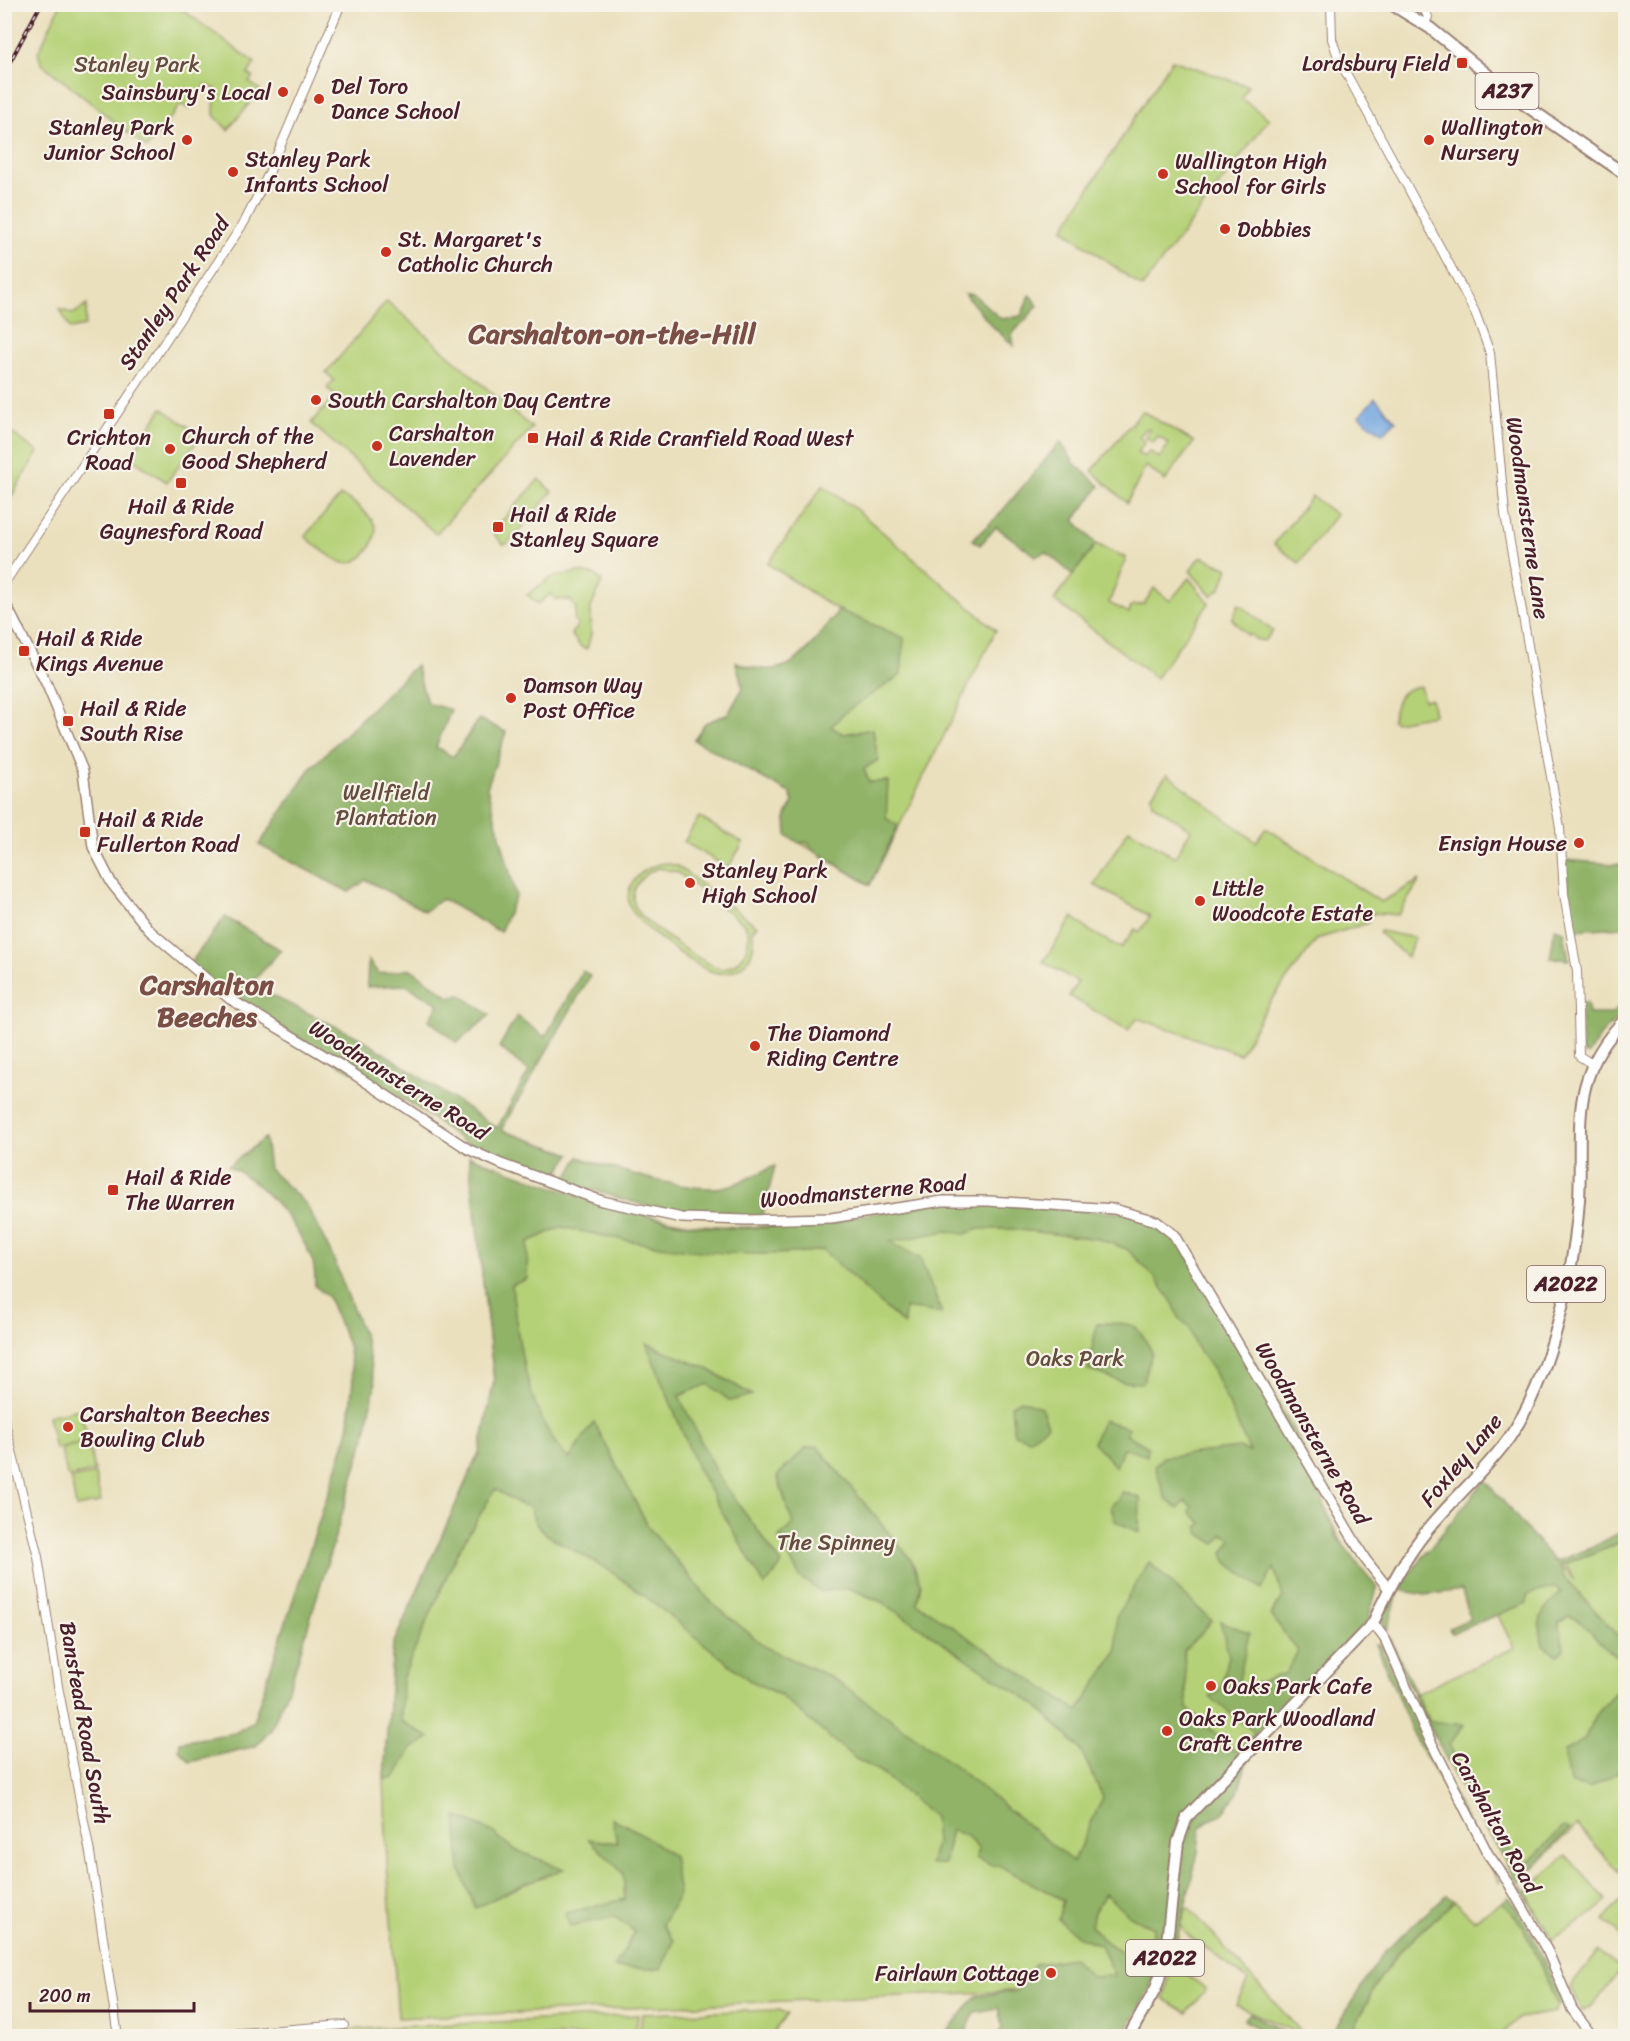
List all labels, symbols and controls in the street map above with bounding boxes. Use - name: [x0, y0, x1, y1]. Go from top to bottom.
- place label: Lordsbury Field: [1302, 44, 1451, 83]
- park label: Stanley Park: [74, 45, 200, 84]
- marker: Lordsbury Field: [1455, 56, 1469, 70]
- place label: Del Toro Dance School: [331, 67, 460, 131]
- place label: Sainsbury's Local: [101, 73, 272, 112]
- road number: A237: [1476, 73, 1538, 109]
- marker: Sainsbury's Local: [276, 85, 290, 99]
- marker: Del Toro Dance School: [312, 92, 326, 106]
- place label: Stanley Park Junior School: [43, 108, 176, 172]
- place label: Wallington Nursery: [1441, 108, 1543, 172]
- marker: Stanley Park Junior School: [180, 133, 194, 147]
- marker: Wallington Nursery: [1422, 133, 1436, 147]
- place label: Stanley Park Infants School: [244, 140, 389, 204]
- place label: Wallington High School for Girls: [1175, 142, 1327, 206]
- marker: Stanley Park Infants School: [226, 165, 240, 179]
- marker: Wallington High School for Girls: [1156, 167, 1170, 181]
- street label: Stanley Park Road: [108, 207, 241, 378]
- place label: Dobbies: [1237, 210, 1311, 249]
- place label: St. Margaret's Catholic Church: [398, 220, 553, 284]
- marker: Dobbies: [1218, 222, 1232, 236]
- marker: St. Margaret's Catholic Church: [379, 245, 393, 259]
- district label: Carshalton-on-the-Hill: [467, 309, 757, 358]
- place label: South Carshalton Day Centre: [328, 381, 611, 420]
- marker: South Carshalton Day Centre: [309, 393, 323, 407]
- marker: Crichton Road: [102, 407, 116, 421]
- place label: Carshalton Lavender: [389, 414, 494, 478]
- street label: Woodmansterne Lane: [1494, 414, 1562, 622]
- place label: Church of the Good Shepherd: [182, 417, 328, 481]
- place label: Crichton Road: [67, 418, 151, 482]
- place label: Hail & Ride Cranfield Road West: [545, 419, 854, 458]
- marker: Hail & Ride Cranfield Road West: [526, 431, 540, 445]
- marker: Carshalton Lavender: [370, 439, 384, 453]
- marker: Church of the Good Shepherd: [163, 442, 177, 456]
- marker: Hail & Ride Gaynesford Road: [174, 476, 188, 490]
- place label: Hail & Ride Gaynesford Road: [100, 487, 264, 551]
- place label: Hail & Ride Stanley Square: [510, 495, 659, 559]
- marker: Hail & Ride Stanley Square: [491, 520, 505, 534]
- place label: Hail & Ride Kings Avenue: [36, 619, 164, 683]
- marker: Hail & Ride Kings Avenue: [17, 644, 31, 658]
- place label: Damson Way Post Office: [523, 666, 643, 730]
- place label: Hail & Ride South Rise: [80, 689, 187, 753]
- marker: Damson Way Post Office: [504, 691, 518, 705]
- marker: Hail & Ride South Rise: [61, 714, 75, 728]
- park label: Wellfield Plantation: [335, 773, 437, 837]
- place label: Hail & Ride Fullerton Road: [97, 800, 240, 864]
- place label: Ensign House: [1438, 824, 1567, 863]
- marker: Hail & Ride Fullerton Road: [78, 825, 92, 839]
- marker: Ensign House: [1572, 836, 1586, 850]
- place label: Stanley Park High School: [702, 851, 828, 915]
- place label: Little Woodcote Estate: [1212, 869, 1374, 933]
- marker: Stanley Park High School: [683, 876, 697, 890]
- marker: Little Woodcote Estate: [1193, 894, 1207, 908]
- district label: Carshalton Beeches: [139, 960, 275, 1041]
- street label: Woodmansterne Road: [301, 1009, 498, 1152]
- place label: The Diamond Riding Centre: [767, 1014, 899, 1078]
- marker: The Diamond Riding Centre: [748, 1039, 762, 1053]
- place label: Hail & Ride The Warren: [125, 1158, 235, 1222]
- street label: Woodmansterne Road: [758, 1162, 969, 1219]
- marker: Hail & Ride The Warren: [106, 1183, 120, 1197]
- road number: A2022: [1527, 1266, 1605, 1302]
- street label: Woodmansterne Road: [1244, 1334, 1382, 1533]
- park label: Oaks Park: [1026, 1339, 1124, 1378]
- place label: Carshalton Beeches Bowling Club: [80, 1395, 270, 1459]
- street label: Foxley Lane: [1410, 1404, 1512, 1516]
- marker: Carshalton Beeches Bowling Club: [61, 1420, 75, 1434]
- park label: The Spinney: [777, 1523, 896, 1562]
- street label: Banstead Road South: [48, 1619, 122, 1827]
- place label: Oaks Park Cafe: [1223, 1667, 1372, 1706]
- marker: Oaks Park Cafe: [1204, 1679, 1218, 1693]
- place label: Oaks Park Woodland Craft Centre: [1179, 1699, 1376, 1763]
- marker: Oaks Park Woodland Craft Centre: [1160, 1724, 1174, 1738]
- street label: Carshalton Road: [1441, 1743, 1552, 1902]
- road number: A2022: [1126, 1940, 1204, 1976]
- place label: Fairlawn Cottage: [875, 1954, 1039, 1993]
- marker: Fairlawn Cottage: [1044, 1966, 1058, 1980]
- scale bar: [30, 1975, 194, 2013]
- text: 200 m: [39, 1980, 91, 2012]

